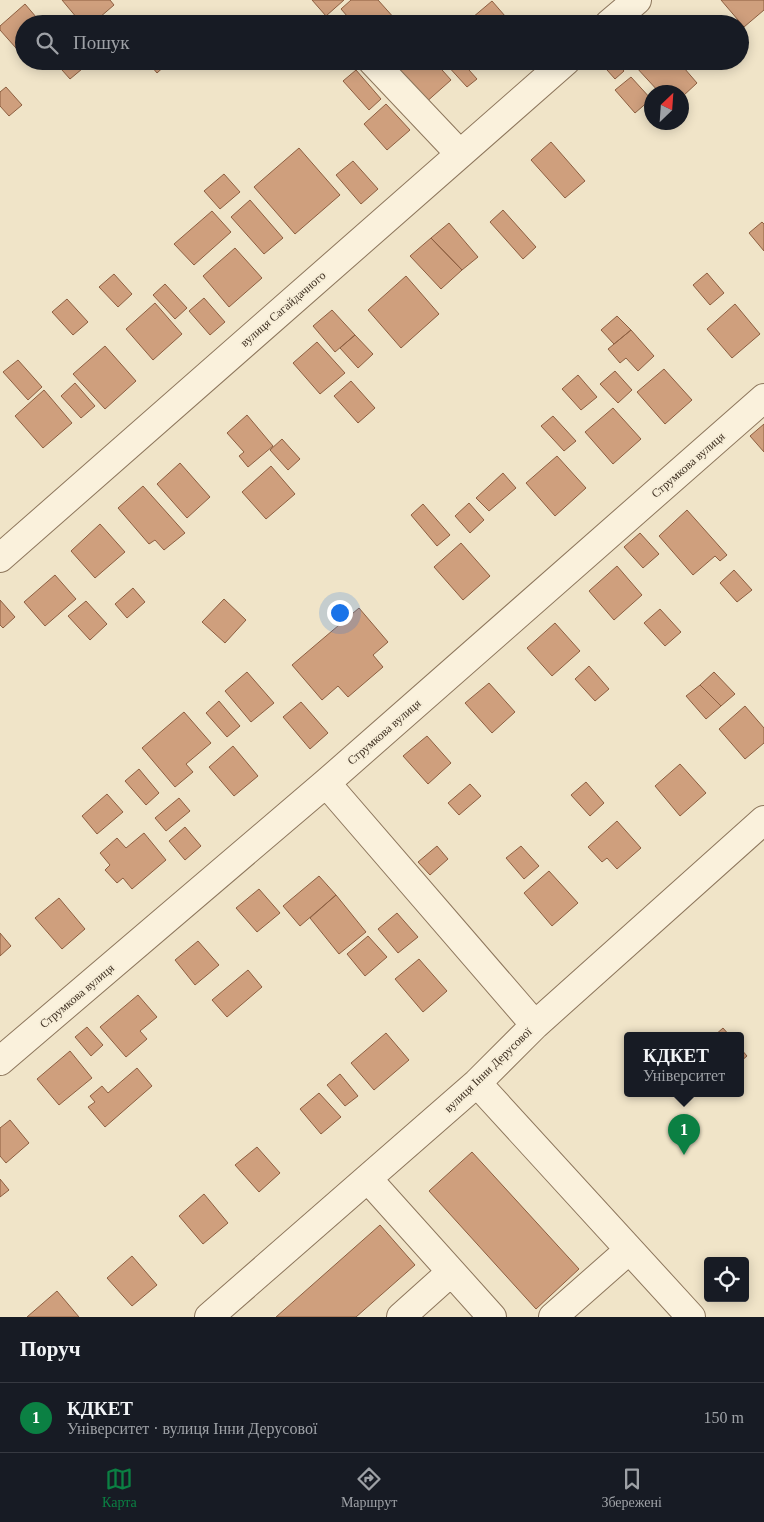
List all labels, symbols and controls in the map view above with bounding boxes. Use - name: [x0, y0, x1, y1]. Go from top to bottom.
- search box: [15, 15, 749, 70]
- icon: search: [33, 29, 61, 57]
- text: Пошук: [73, 32, 130, 53]
- north arrow: [644, 85, 689, 130]
- street label: вулиця Сагайдачного: [238, 268, 328, 350]
- street label: Струмкова вулиця: [648, 429, 728, 501]
- your location: [327, 600, 353, 626]
- street label: Струмкова вулиця: [344, 696, 424, 768]
- street label: Струмкова вулиця: [37, 961, 117, 1031]
- street label: вулиця Інни Дерусової: [441, 1024, 535, 1115]
- popup: [624, 1032, 744, 1097]
- text: КДКЕТ: [643, 1045, 709, 1066]
- text: Університет: [643, 1067, 725, 1084]
- pin: 1: [668, 1114, 700, 1155]
- map controls: [704, 1257, 749, 1302]
- button: locate: [704, 1257, 749, 1302]
- text: Поруч: [20, 1337, 81, 1361]
- text: КДКЕТ: [67, 1398, 133, 1419]
- text: 1: [32, 1409, 40, 1426]
- text: 150 m: [704, 1409, 744, 1426]
- text: Університет · вулиця Інни Дерусової: [67, 1420, 317, 1437]
- tab: Карта: [102, 1465, 137, 1511]
- tab: Маршрут: [341, 1465, 397, 1511]
- tab: Збережені: [601, 1465, 662, 1511]

